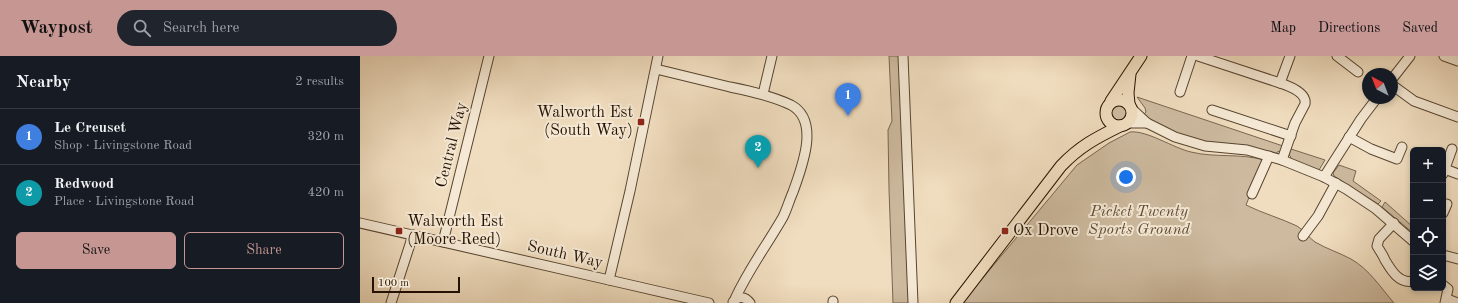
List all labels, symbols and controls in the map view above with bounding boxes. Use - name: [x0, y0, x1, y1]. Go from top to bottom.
- search box: [117, 10, 397, 46]
- icon: search: [131, 17, 153, 39]
- text: Waypost: [20, 19, 93, 38]
- text: Search here: [163, 21, 239, 36]
- text: Map: [1270, 21, 1296, 35]
- text: Directions: [1318, 21, 1380, 35]
- text: Saved: [1402, 21, 1438, 35]
- north arrow: [1362, 68, 1398, 104]
- text: Nearby: [16, 74, 71, 91]
- text: 2 results: [295, 75, 344, 88]
- pin: 1: [835, 83, 861, 116]
- street label: Central Way: [434, 100, 470, 189]
- place label: Walworth Est (South Way): [536, 105, 633, 139]
- marker: Walworth Est (South Way): [636, 117, 646, 127]
- text: Le Creuset: [54, 121, 126, 136]
- text: 1: [25, 130, 33, 143]
- text: 320 m: [307, 130, 344, 143]
- pin: 2: [745, 135, 771, 168]
- text: Shop · Livingstone Road: [54, 139, 192, 152]
- map controls: [1410, 147, 1446, 291]
- button: +: [1410, 147, 1446, 183]
- your location: [1116, 167, 1136, 187]
- text: Redwood: [54, 177, 114, 192]
- button: −: [1410, 183, 1446, 219]
- text: 2: [25, 186, 33, 199]
- text: 420 m: [307, 186, 344, 199]
- text: Place · Livingstone Road: [54, 195, 194, 208]
- park label: Picket Twenty Sports Ground: [1088, 204, 1191, 238]
- place label: Walworth Est (Moore Reed): [407, 214, 504, 248]
- button: locate: [1410, 219, 1446, 255]
- place label: Ox Drove: [1013, 223, 1078, 239]
- marker: Walworth Est (Moore Reed): [394, 226, 404, 236]
- marker: Ox Drove: [1000, 226, 1010, 236]
- button: Save: [16, 232, 176, 269]
- button: Share: [184, 232, 344, 269]
- street label: South Way: [526, 239, 605, 272]
- button: layers: [1410, 255, 1446, 291]
- scale bar: [372, 275, 460, 294]
- text: 100 m: [378, 278, 409, 289]

